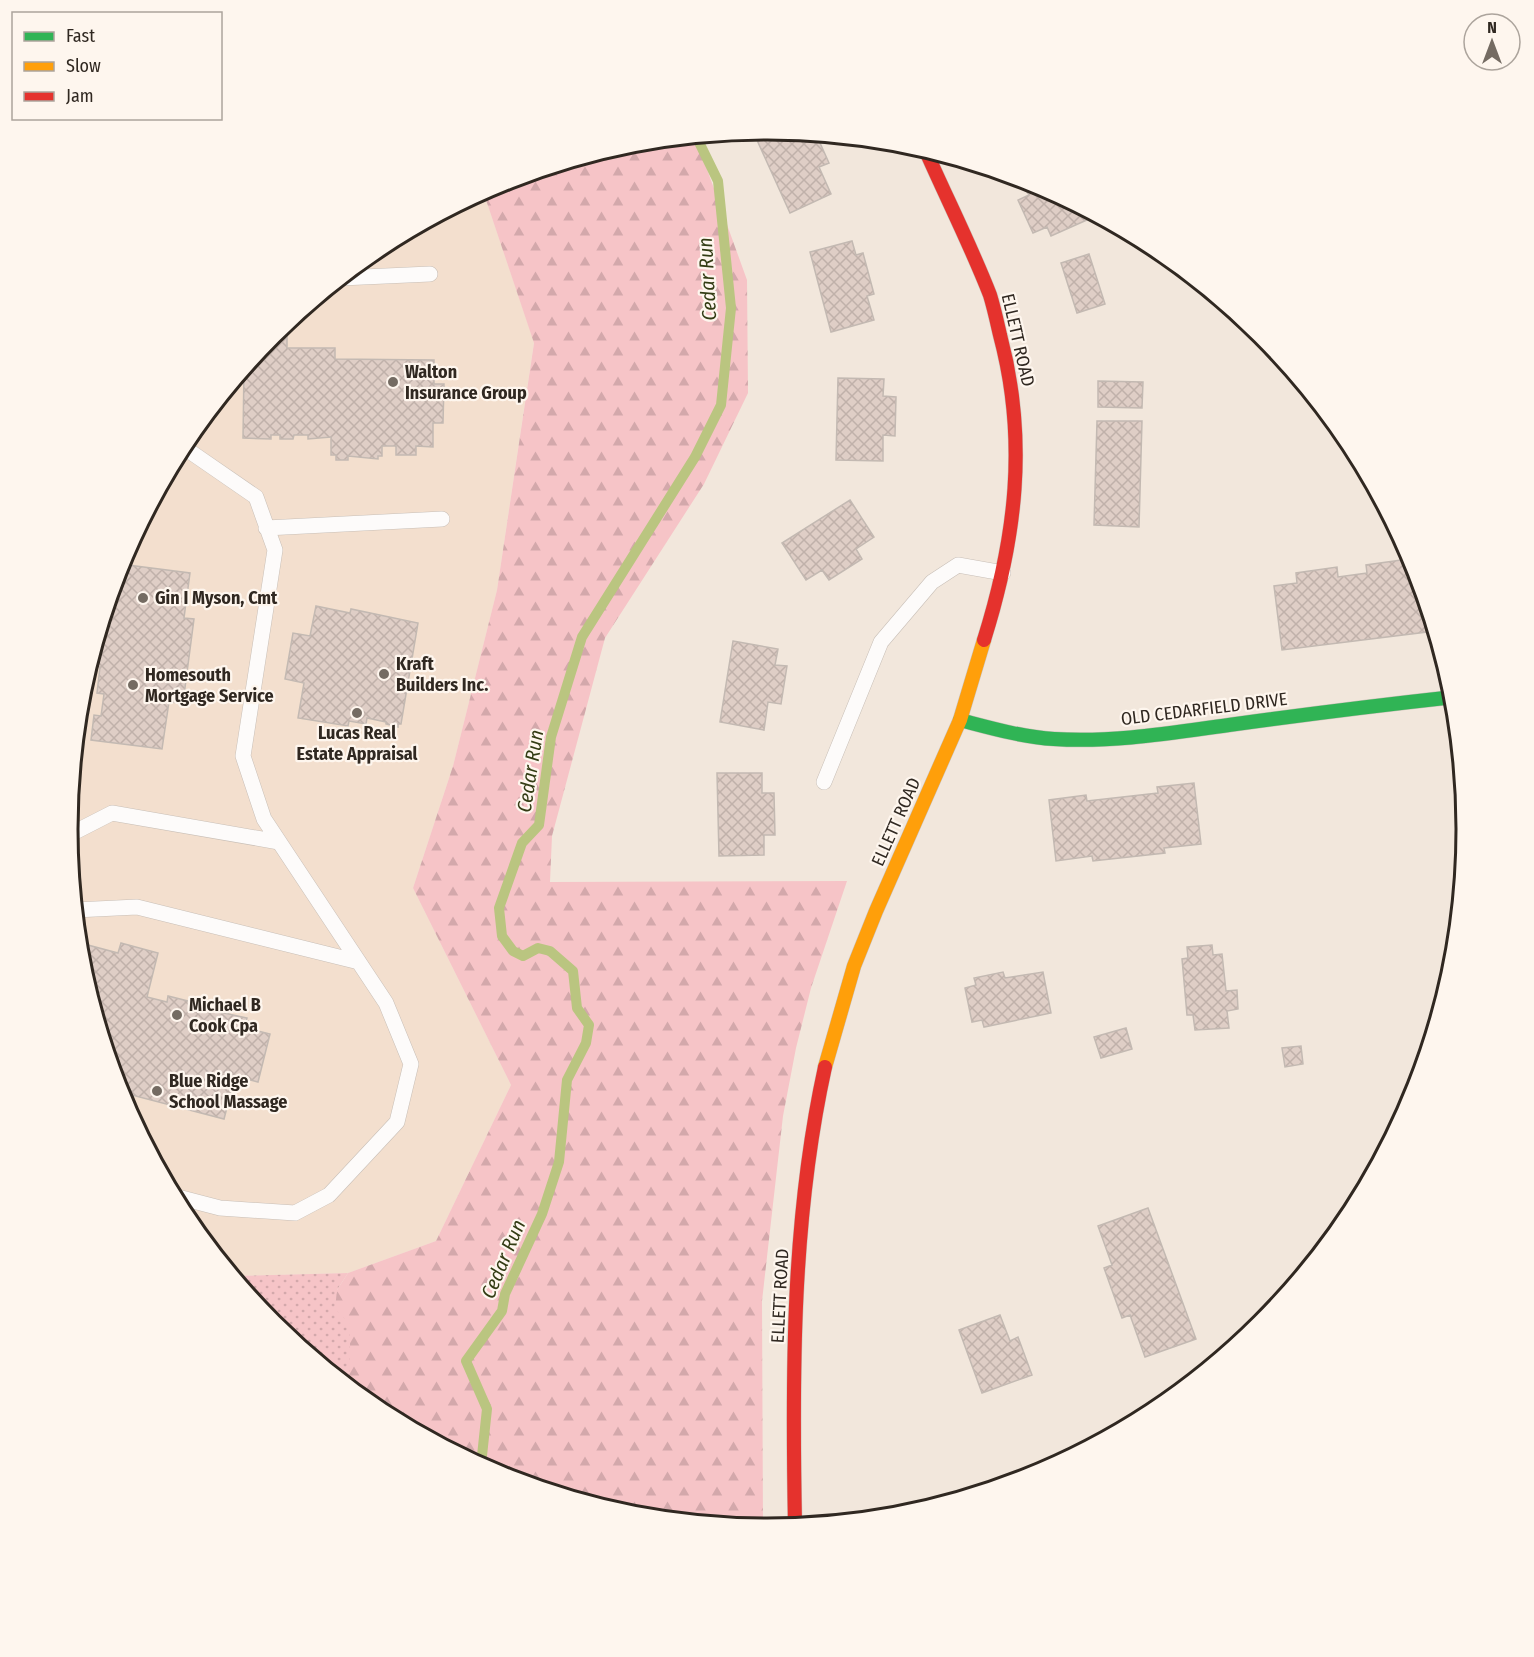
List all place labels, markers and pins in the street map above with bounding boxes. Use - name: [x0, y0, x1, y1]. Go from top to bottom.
- place label: Walton Insurance Group: [405, 361, 527, 404]
- marker: Walton Insurance Group: [386, 375, 400, 389]
- place label: Gin I Myson, Cmt: [155, 587, 278, 609]
- marker: Gin I Myson, Cmt: [136, 591, 150, 605]
- place label: Kraft Builders Inc.: [396, 653, 488, 696]
- place label: Homesouth Mortgage Service: [145, 664, 274, 707]
- marker: Kraft Builders Inc.: [377, 667, 391, 681]
- marker: Homesouth Mortgage Service: [126, 678, 140, 692]
- marker: Lucas Real Estate Appraisal: [350, 706, 364, 720]
- place label: Lucas Real Estate Appraisal: [297, 722, 417, 765]
- place label: Michael B Cook Cpa: [189, 994, 261, 1037]
- marker: Michael B Cook Cpa: [170, 1008, 184, 1022]
- place label: Blue Ridge School Massage: [169, 1070, 287, 1113]
- marker: Blue Ridge School Massage: [150, 1084, 164, 1098]

